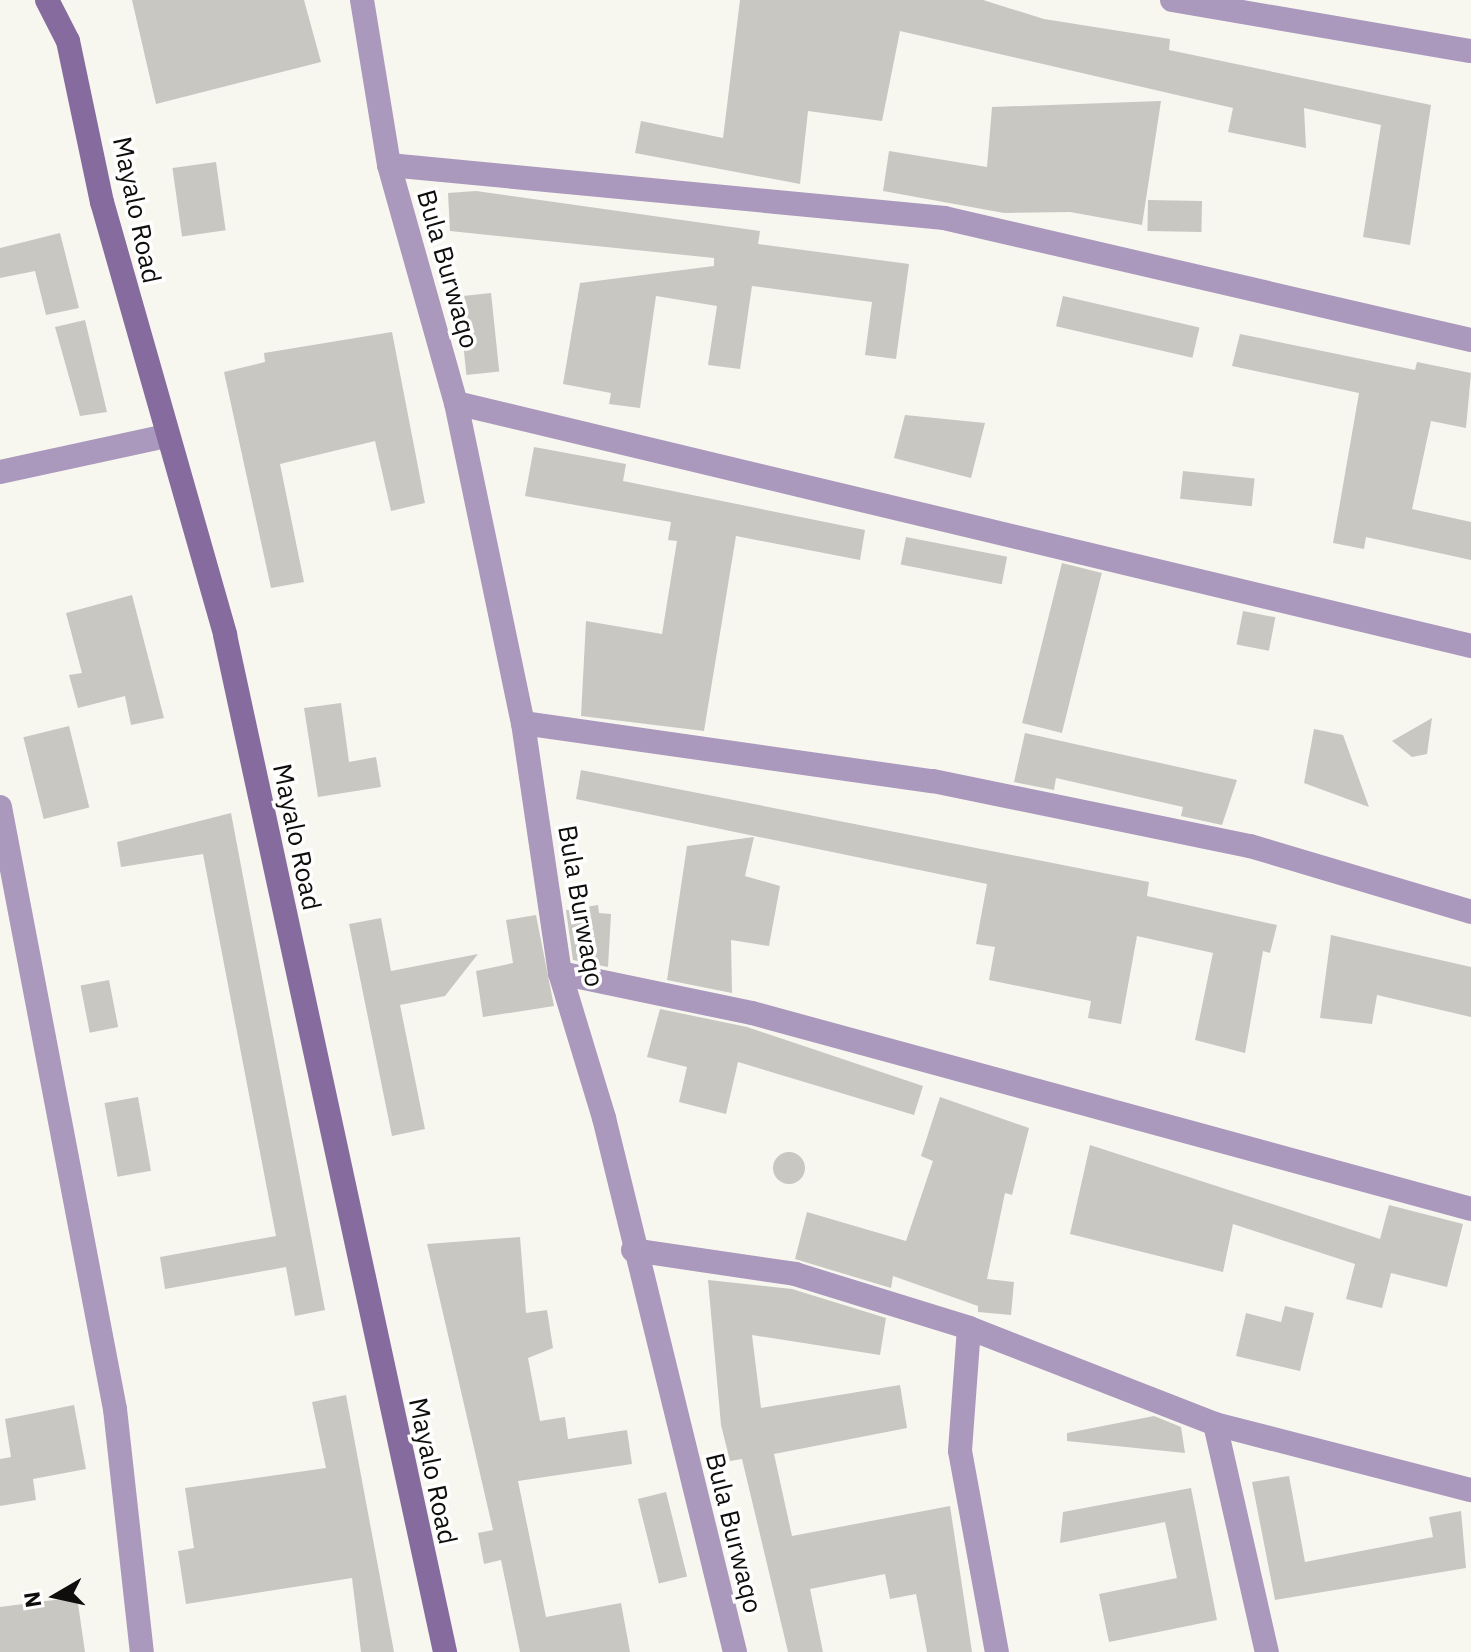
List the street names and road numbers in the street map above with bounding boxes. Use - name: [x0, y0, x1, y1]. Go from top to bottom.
- street label: Mayalo Road: [106, 134, 168, 286]
- street label: Bula Burwaqo: [410, 186, 486, 352]
- street label: Mayalo Road: [266, 761, 328, 913]
- street label: Bula Burwaqo: [551, 823, 611, 989]
- street label: Mayalo Road: [402, 1395, 464, 1547]
- street label: Bula Burwaqo: [699, 1450, 769, 1616]

